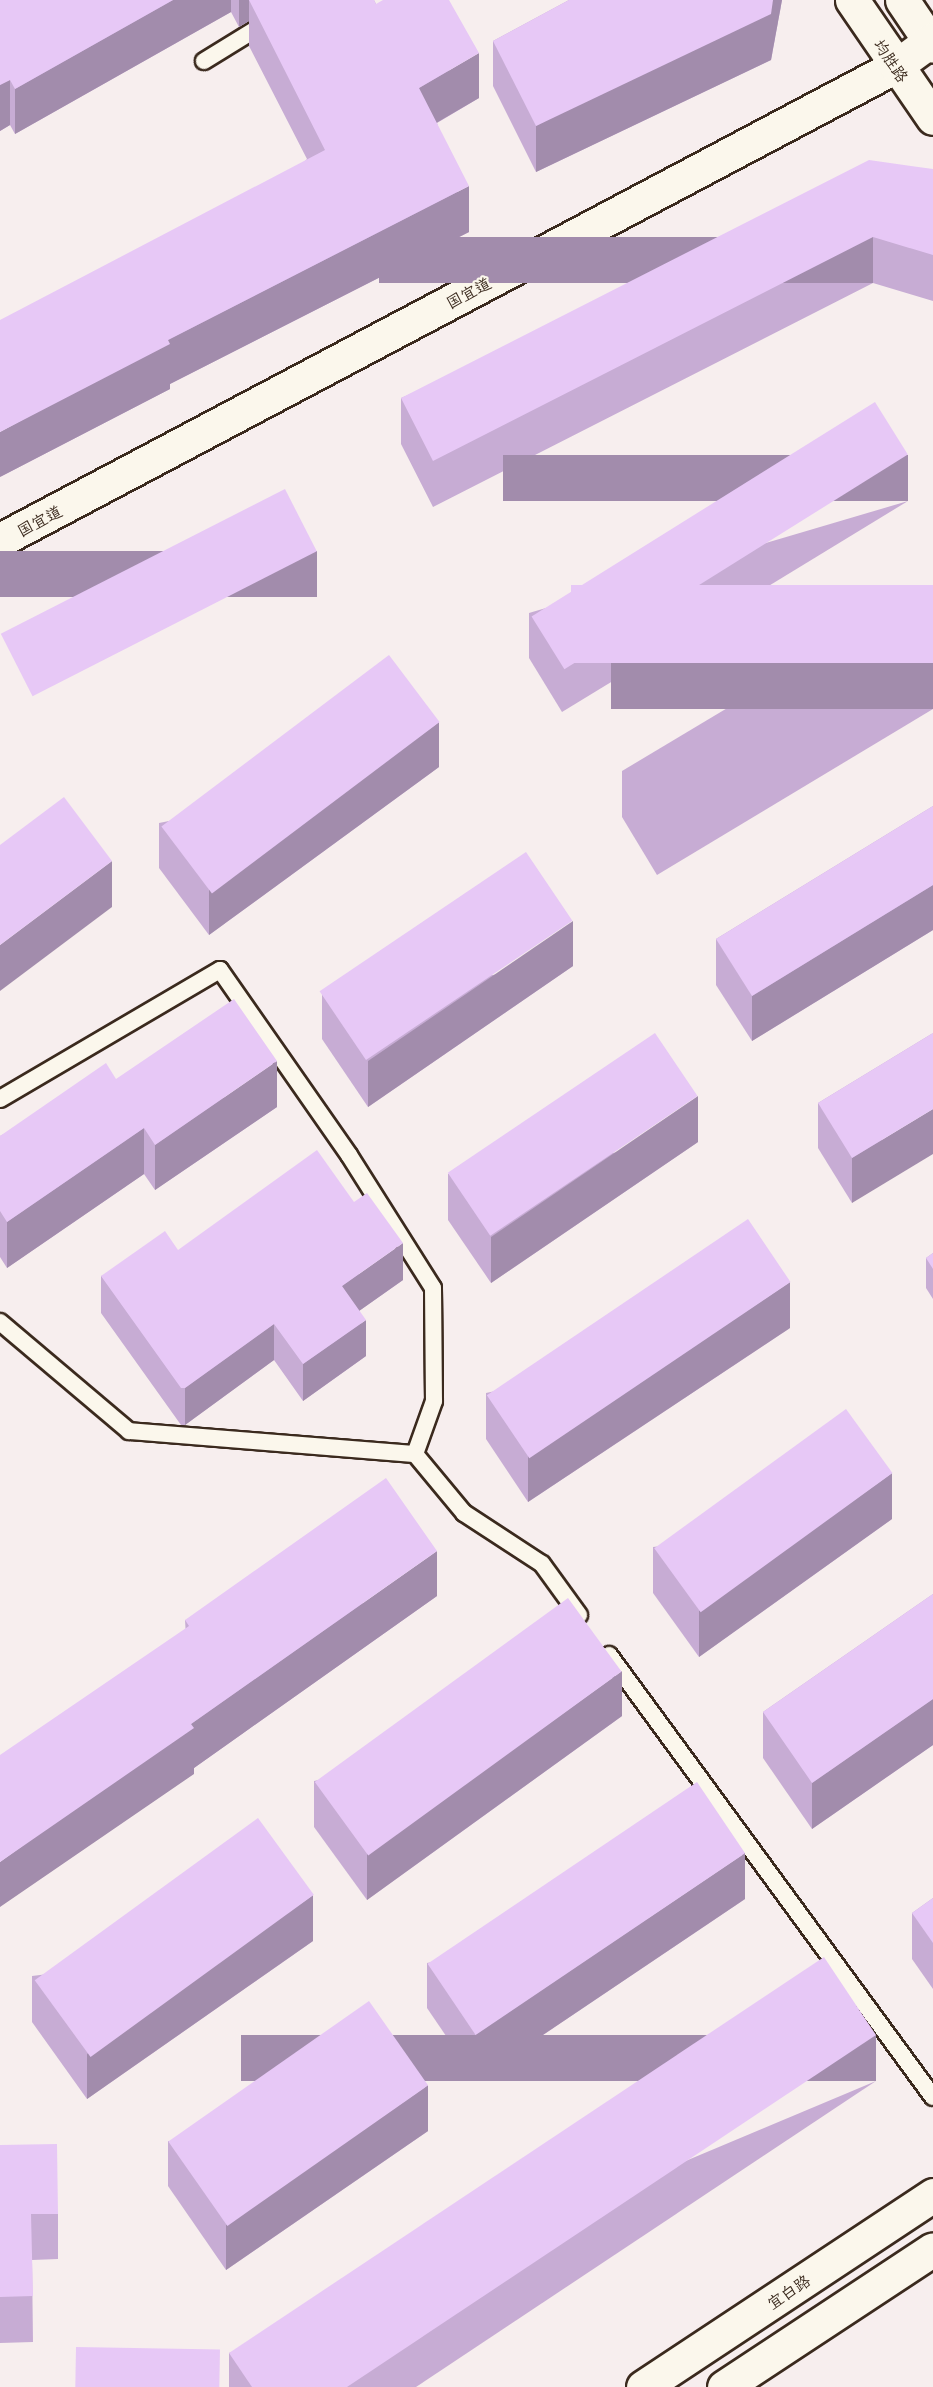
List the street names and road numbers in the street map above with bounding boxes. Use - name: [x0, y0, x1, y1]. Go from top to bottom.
- street label: 均胜路: [871, 35, 913, 85]
- street label: 国宜道: [442, 272, 494, 312]
- street label: 国宜道: [13, 500, 65, 540]
- street label: 宜白路: [763, 2270, 813, 2312]

